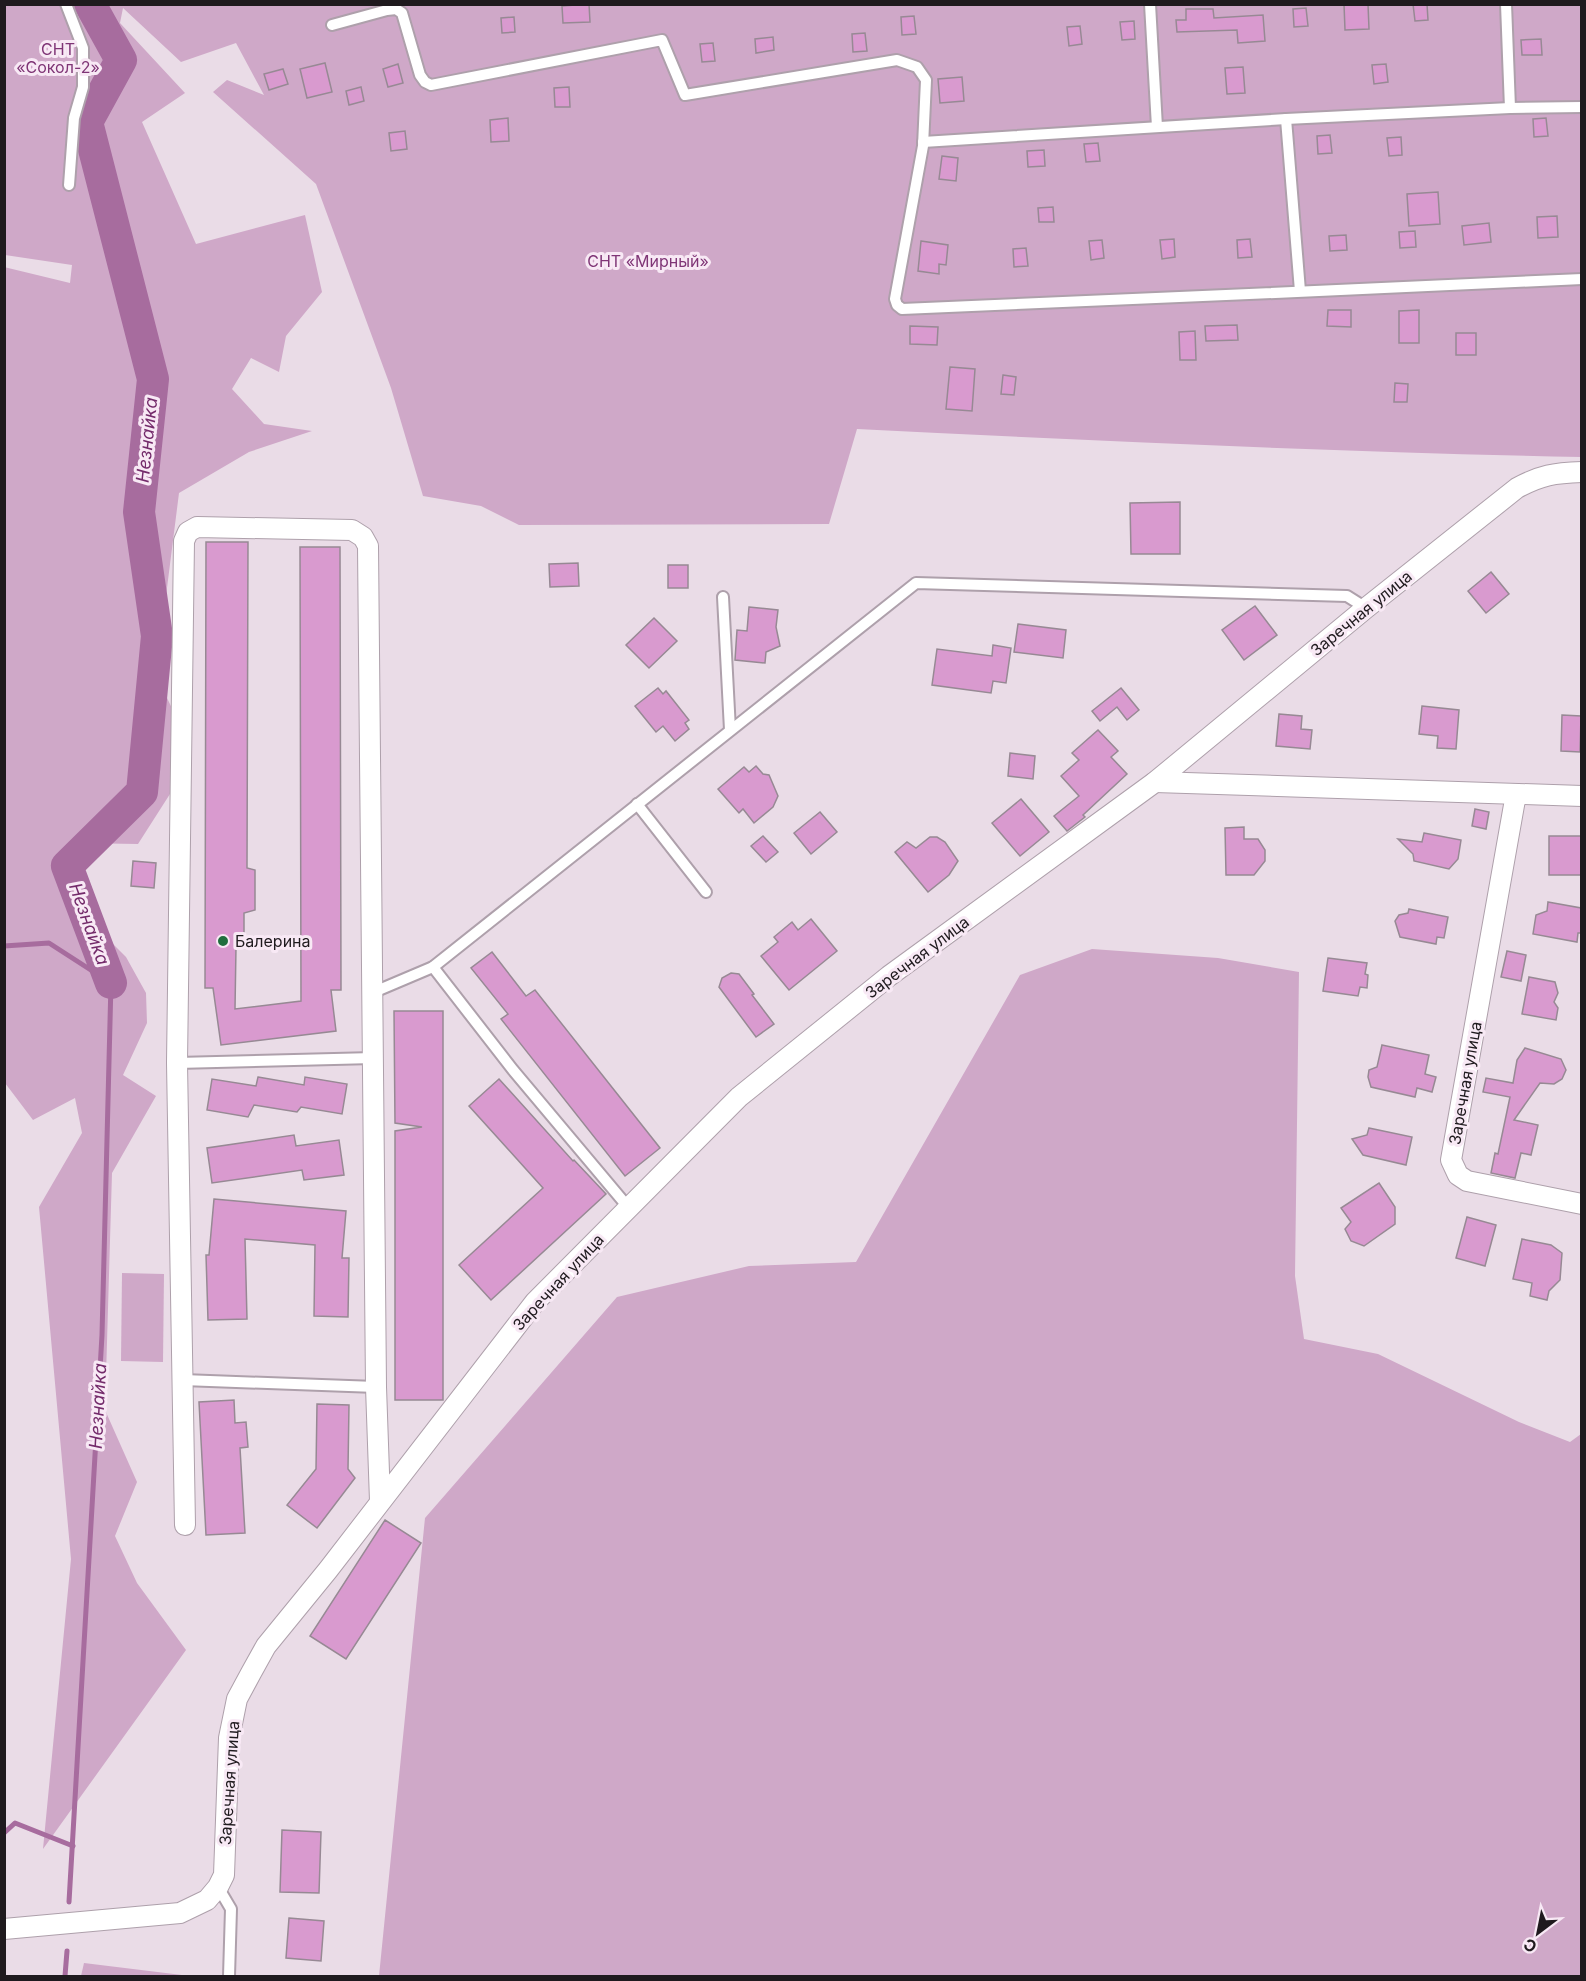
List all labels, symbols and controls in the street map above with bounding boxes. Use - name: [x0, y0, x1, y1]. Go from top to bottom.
- park label: СНТ «Сокол-2»: [16, 39, 100, 77]
- park label: СНТ «Мирный»: [587, 251, 709, 271]
- water label: Незнайка: [132, 396, 161, 484]
- street label: Заречная улица: [1306, 566, 1416, 660]
- water label: Незнайка: [65, 880, 114, 968]
- street label: Заречная улица: [861, 911, 973, 1003]
- place label: Балерина: [235, 931, 311, 951]
- marker: Балерина: [216, 934, 230, 948]
- street label: Заречная улица: [1444, 1020, 1486, 1146]
- street label: Заречная улица: [508, 1230, 608, 1334]
- water label: Незнайка: [85, 1363, 110, 1449]
- street label: Заречная улица: [215, 1720, 243, 1846]
- north arrow: [1508, 1903, 1568, 1963]
- text: С: [1520, 1934, 1540, 1957]

